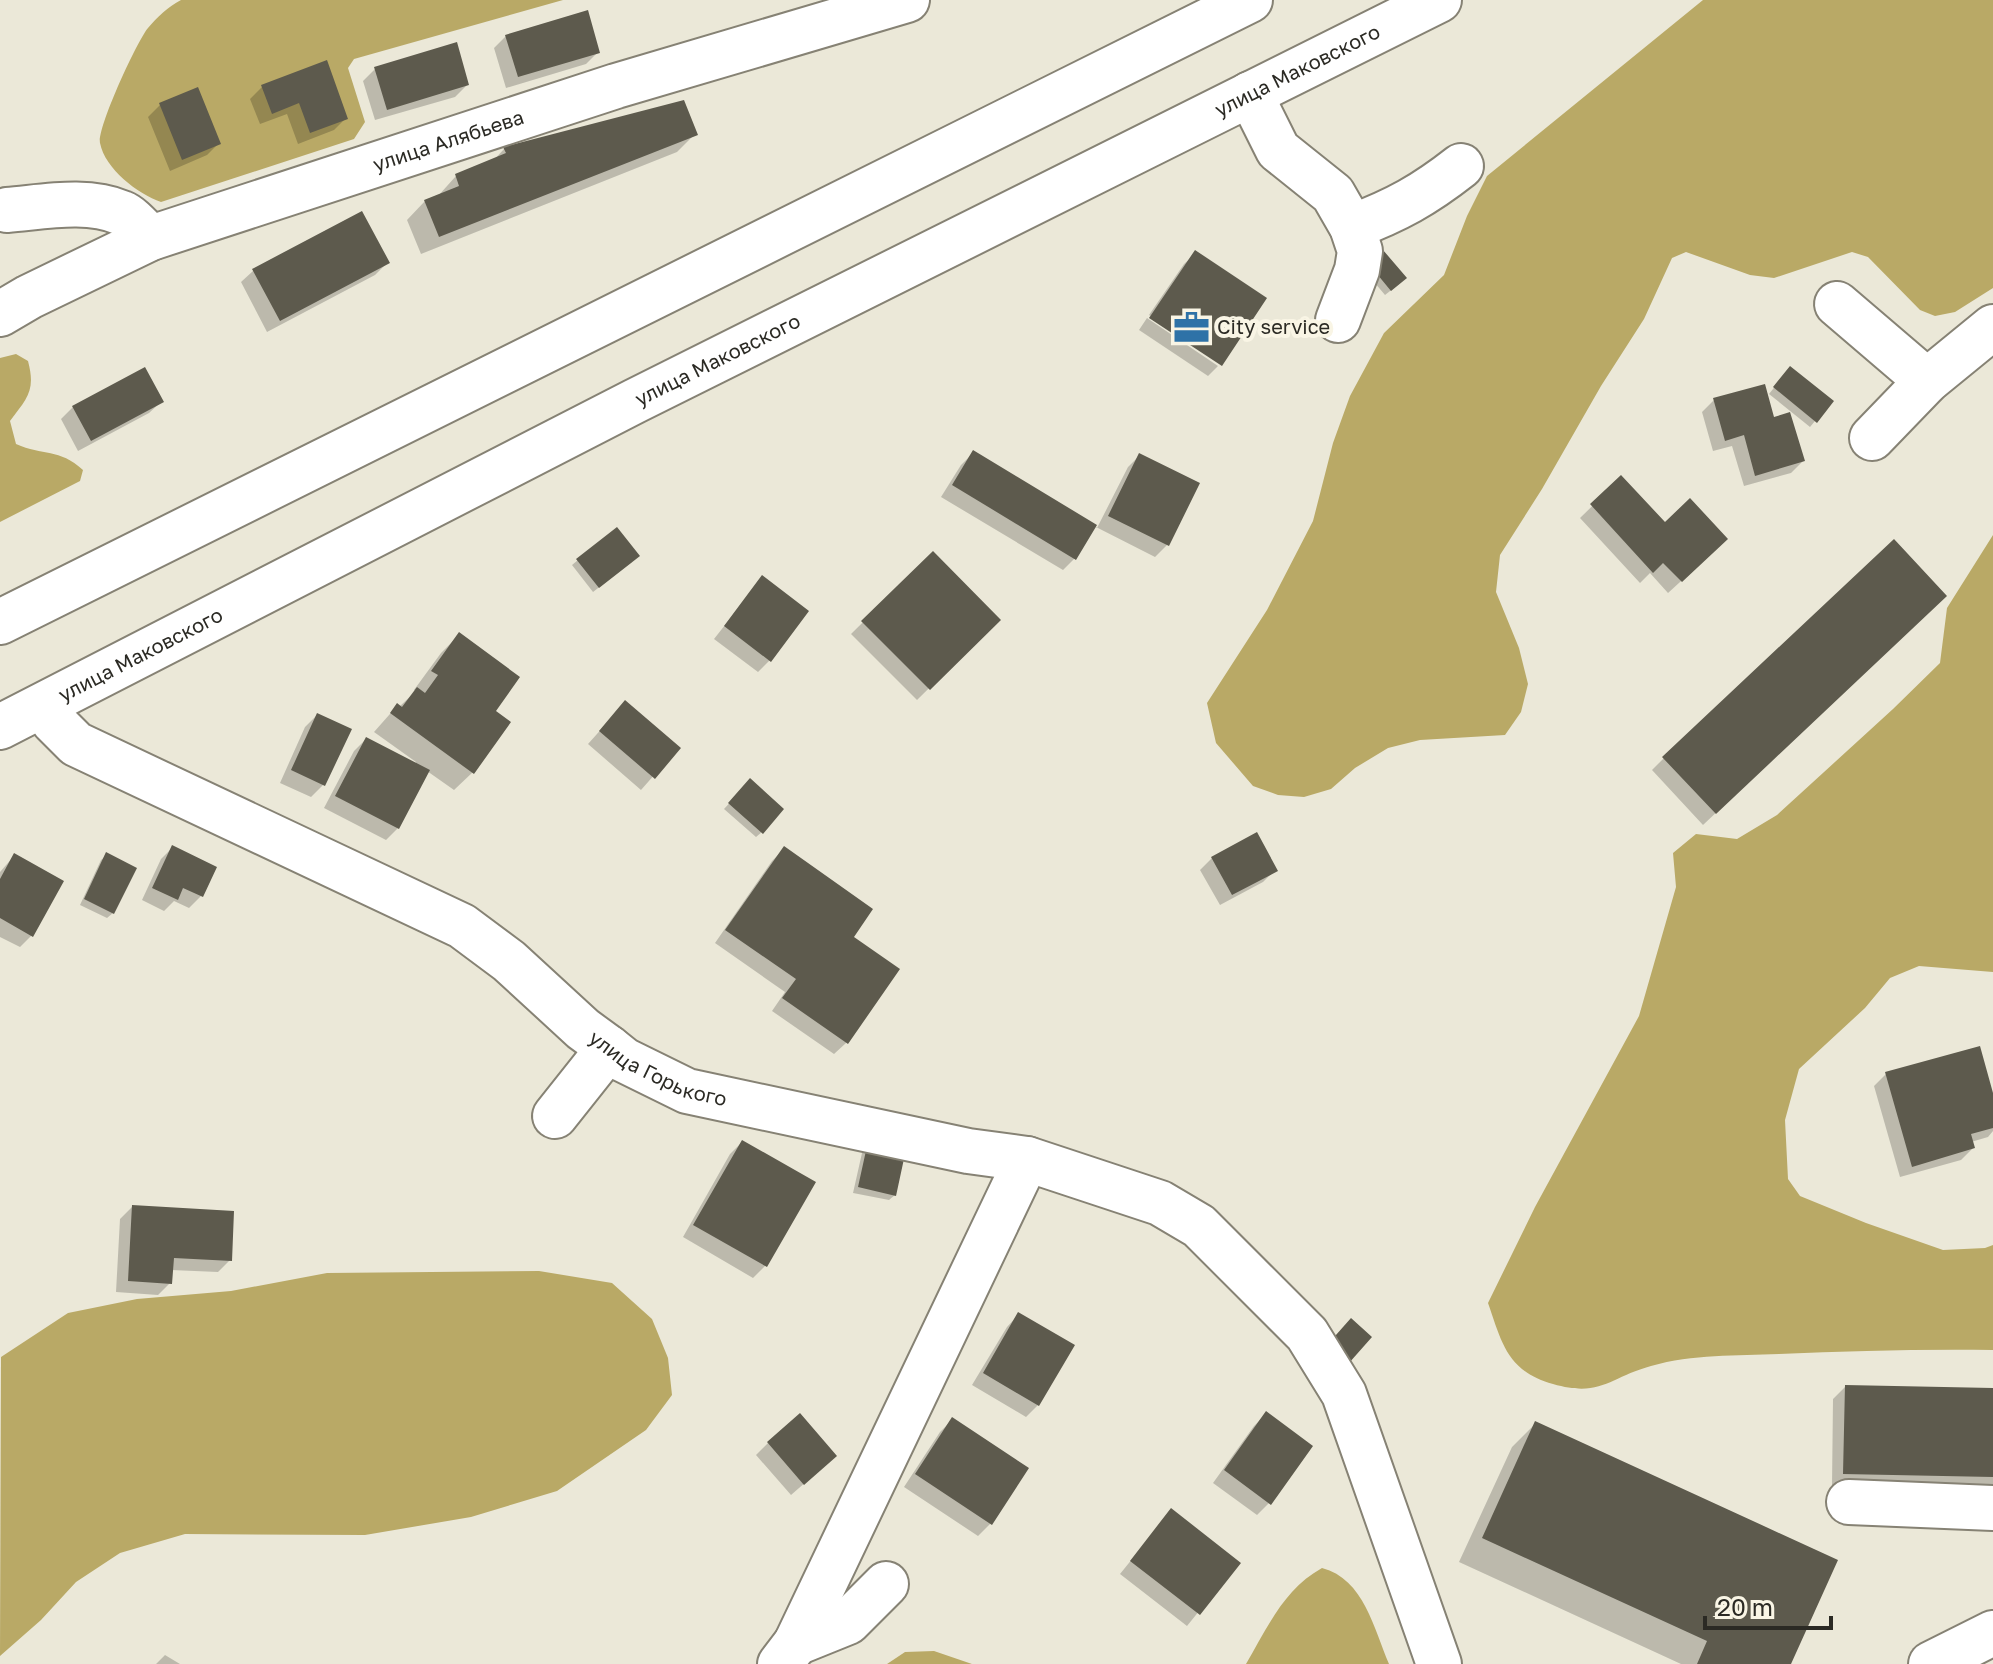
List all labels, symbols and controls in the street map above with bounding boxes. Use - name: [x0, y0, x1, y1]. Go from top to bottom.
- street label: улица Маковского: [1210, 18, 1384, 121]
- street label: улица Алябьева: [370, 104, 527, 176]
- street label: улица Маковского: [630, 308, 804, 410]
- office icon: City service: [1172, 308, 1210, 346]
- place label: City service: [1217, 314, 1330, 338]
- street label: улица Маковского: [54, 602, 226, 706]
- street label: улица Горького: [585, 1025, 729, 1110]
- scale bar: [1705, 1580, 1831, 1630]
- text: 20 m: [1717, 1592, 1773, 1621]

